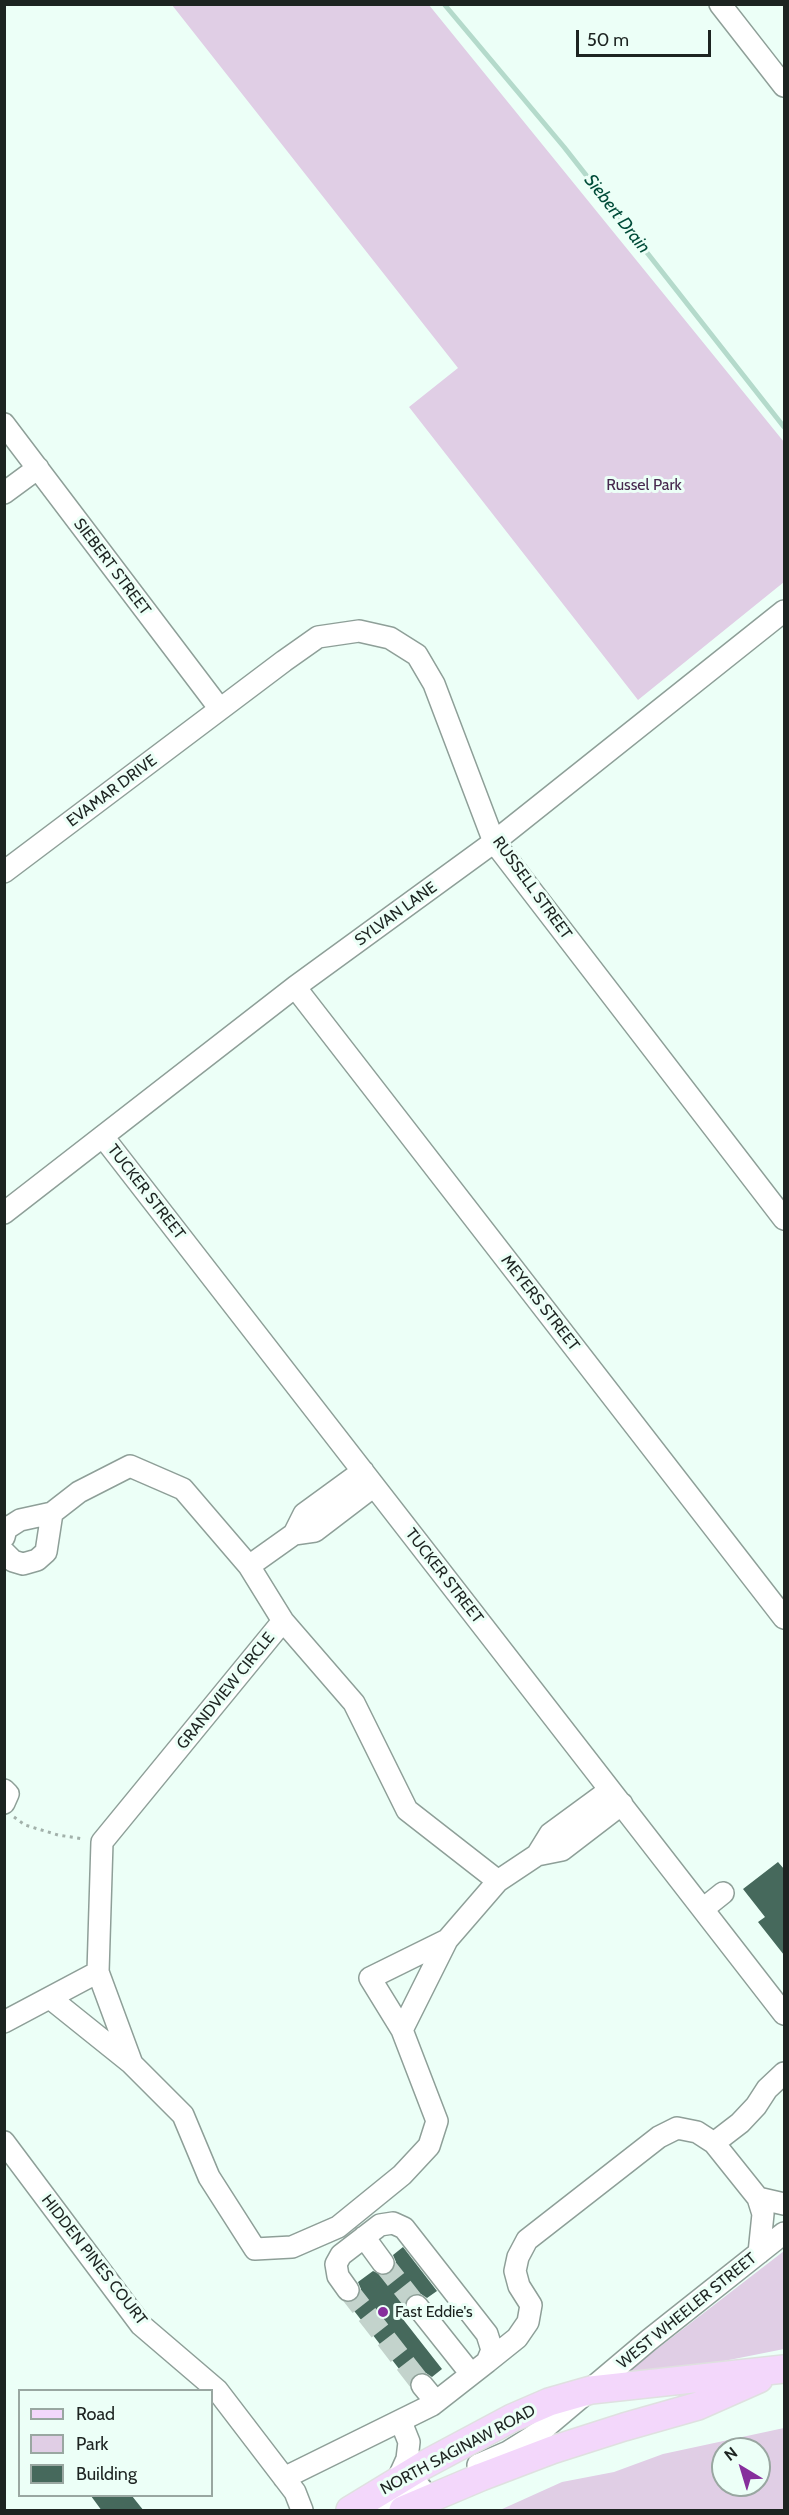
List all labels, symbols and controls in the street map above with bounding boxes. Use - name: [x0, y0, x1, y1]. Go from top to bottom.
- scale bar: [579, 18, 714, 56]
- text: 50 m: [587, 29, 629, 51]
- water label: Siebert Drain: [579, 170, 655, 258]
- park label: Russel Park: [606, 475, 682, 495]
- street label: SIEBERT STREET: [69, 515, 155, 619]
- street label: EVAMAR DRIVE: [63, 751, 161, 831]
- street label: RUSSELL STREET: [488, 833, 576, 943]
- street label: SYLVAN LANE: [351, 878, 441, 950]
- street label: TUCKER STREET: [103, 1141, 189, 1243]
- street label: MEYERS STREET: [497, 1251, 583, 1355]
- street label: TUCKER STREET: [401, 1525, 487, 1627]
- street label: GRANDVIEW CIRCLE: [173, 1629, 279, 1753]
- street label: HIDDEN PINES COURT: [37, 2191, 151, 2329]
- street label: WEST WHEELER STREET: [614, 2249, 760, 2373]
- place label: Fast Eddie's: [395, 2302, 473, 2322]
- marker: Fast Eddie's: [376, 2305, 390, 2319]
- legend: [18, 2389, 213, 2497]
- street label: NORTH SAGINAW ROAD: [377, 2401, 539, 2499]
- text: Road: [76, 2403, 115, 2425]
- text: Park: [76, 2433, 108, 2455]
- north arrow: [711, 2437, 771, 2497]
- text: N: [721, 2443, 741, 2465]
- text: Building: [76, 2463, 137, 2485]

